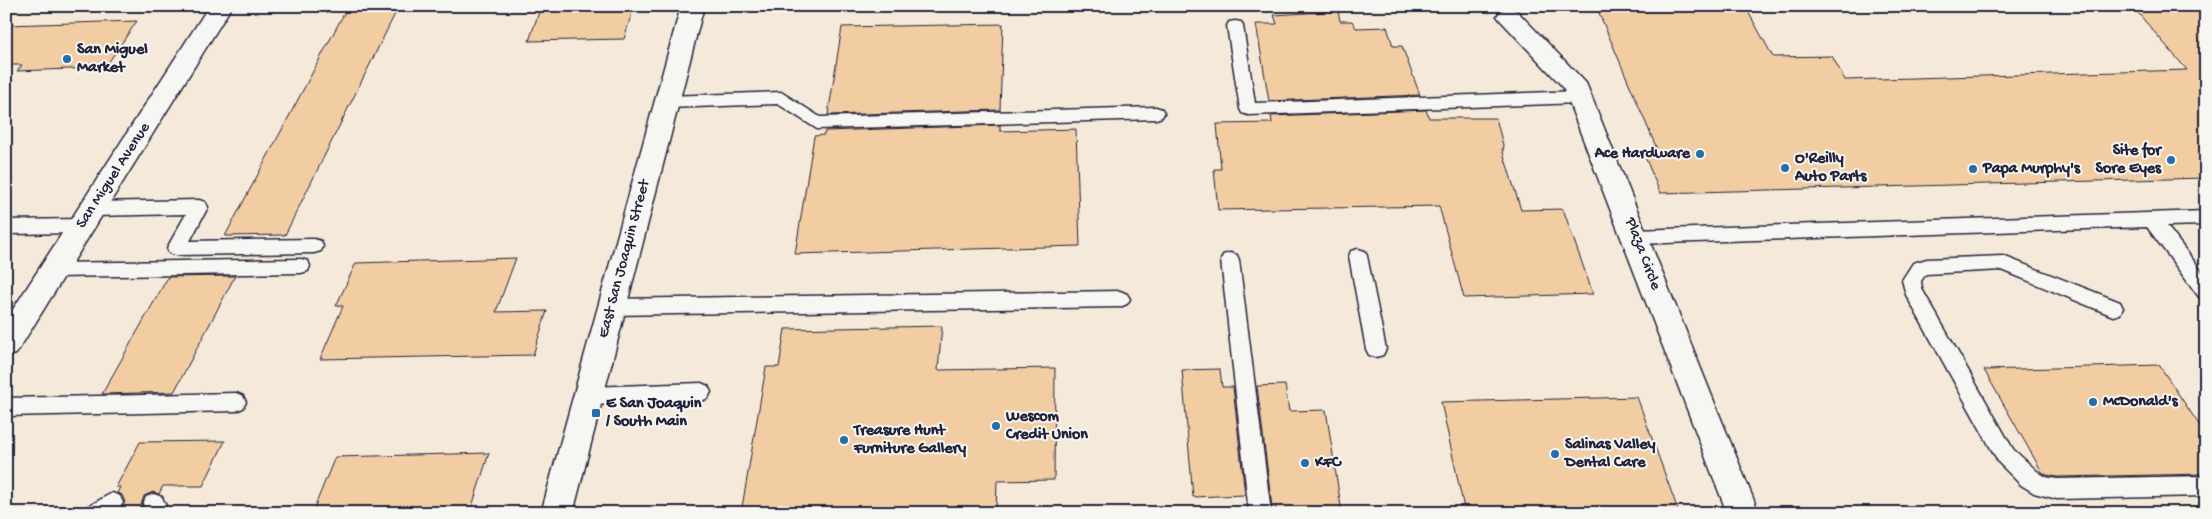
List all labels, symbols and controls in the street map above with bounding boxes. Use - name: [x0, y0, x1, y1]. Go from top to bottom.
- place label: San Miguel Market: [77, 41, 148, 78]
- marker: San Miguel Market: [61, 53, 73, 65]
- street label: San Miguel Avenue: [73, 119, 156, 233]
- place label: Site for Sore Eyes: [2096, 141, 2163, 179]
- place label: Ace Hardware: [1594, 145, 1691, 164]
- marker: Ace Hardware: [1694, 148, 1706, 160]
- place label: O'Reilly Auto Parts: [1794, 150, 1867, 187]
- marker: Site for Sore Eyes: [2165, 154, 2177, 166]
- place label: Papa Murphy's: [1982, 160, 2081, 179]
- marker: O'Reilly Auto Parts: [1779, 162, 1791, 174]
- marker: Papa Murphy's: [1967, 163, 1979, 175]
- street label: East San Joaquin Street: [595, 176, 656, 340]
- street label: Plaza Circle: [1619, 214, 1665, 294]
- place label: McDonald's: [2103, 393, 2179, 412]
- place label: E San Joaquin / South Main: [605, 395, 702, 432]
- marker: McDonald's: [2087, 396, 2099, 408]
- marker: E San Joaquin / South Main: [590, 407, 602, 419]
- place label: Wescom Credit Union: [1005, 408, 1088, 445]
- marker: Wescom Credit Union: [990, 420, 1002, 432]
- place label: Treasure Hunt Furniture Gallery: [852, 422, 966, 459]
- marker: Treasure Hunt Furniture Gallery: [838, 434, 850, 446]
- place label: Salinas Valley Dental Care: [1563, 436, 1656, 473]
- marker: Salinas Valley Dental Care: [1549, 448, 1561, 460]
- place label: KFC: [1314, 454, 1342, 473]
- marker: KFC: [1299, 457, 1311, 469]

